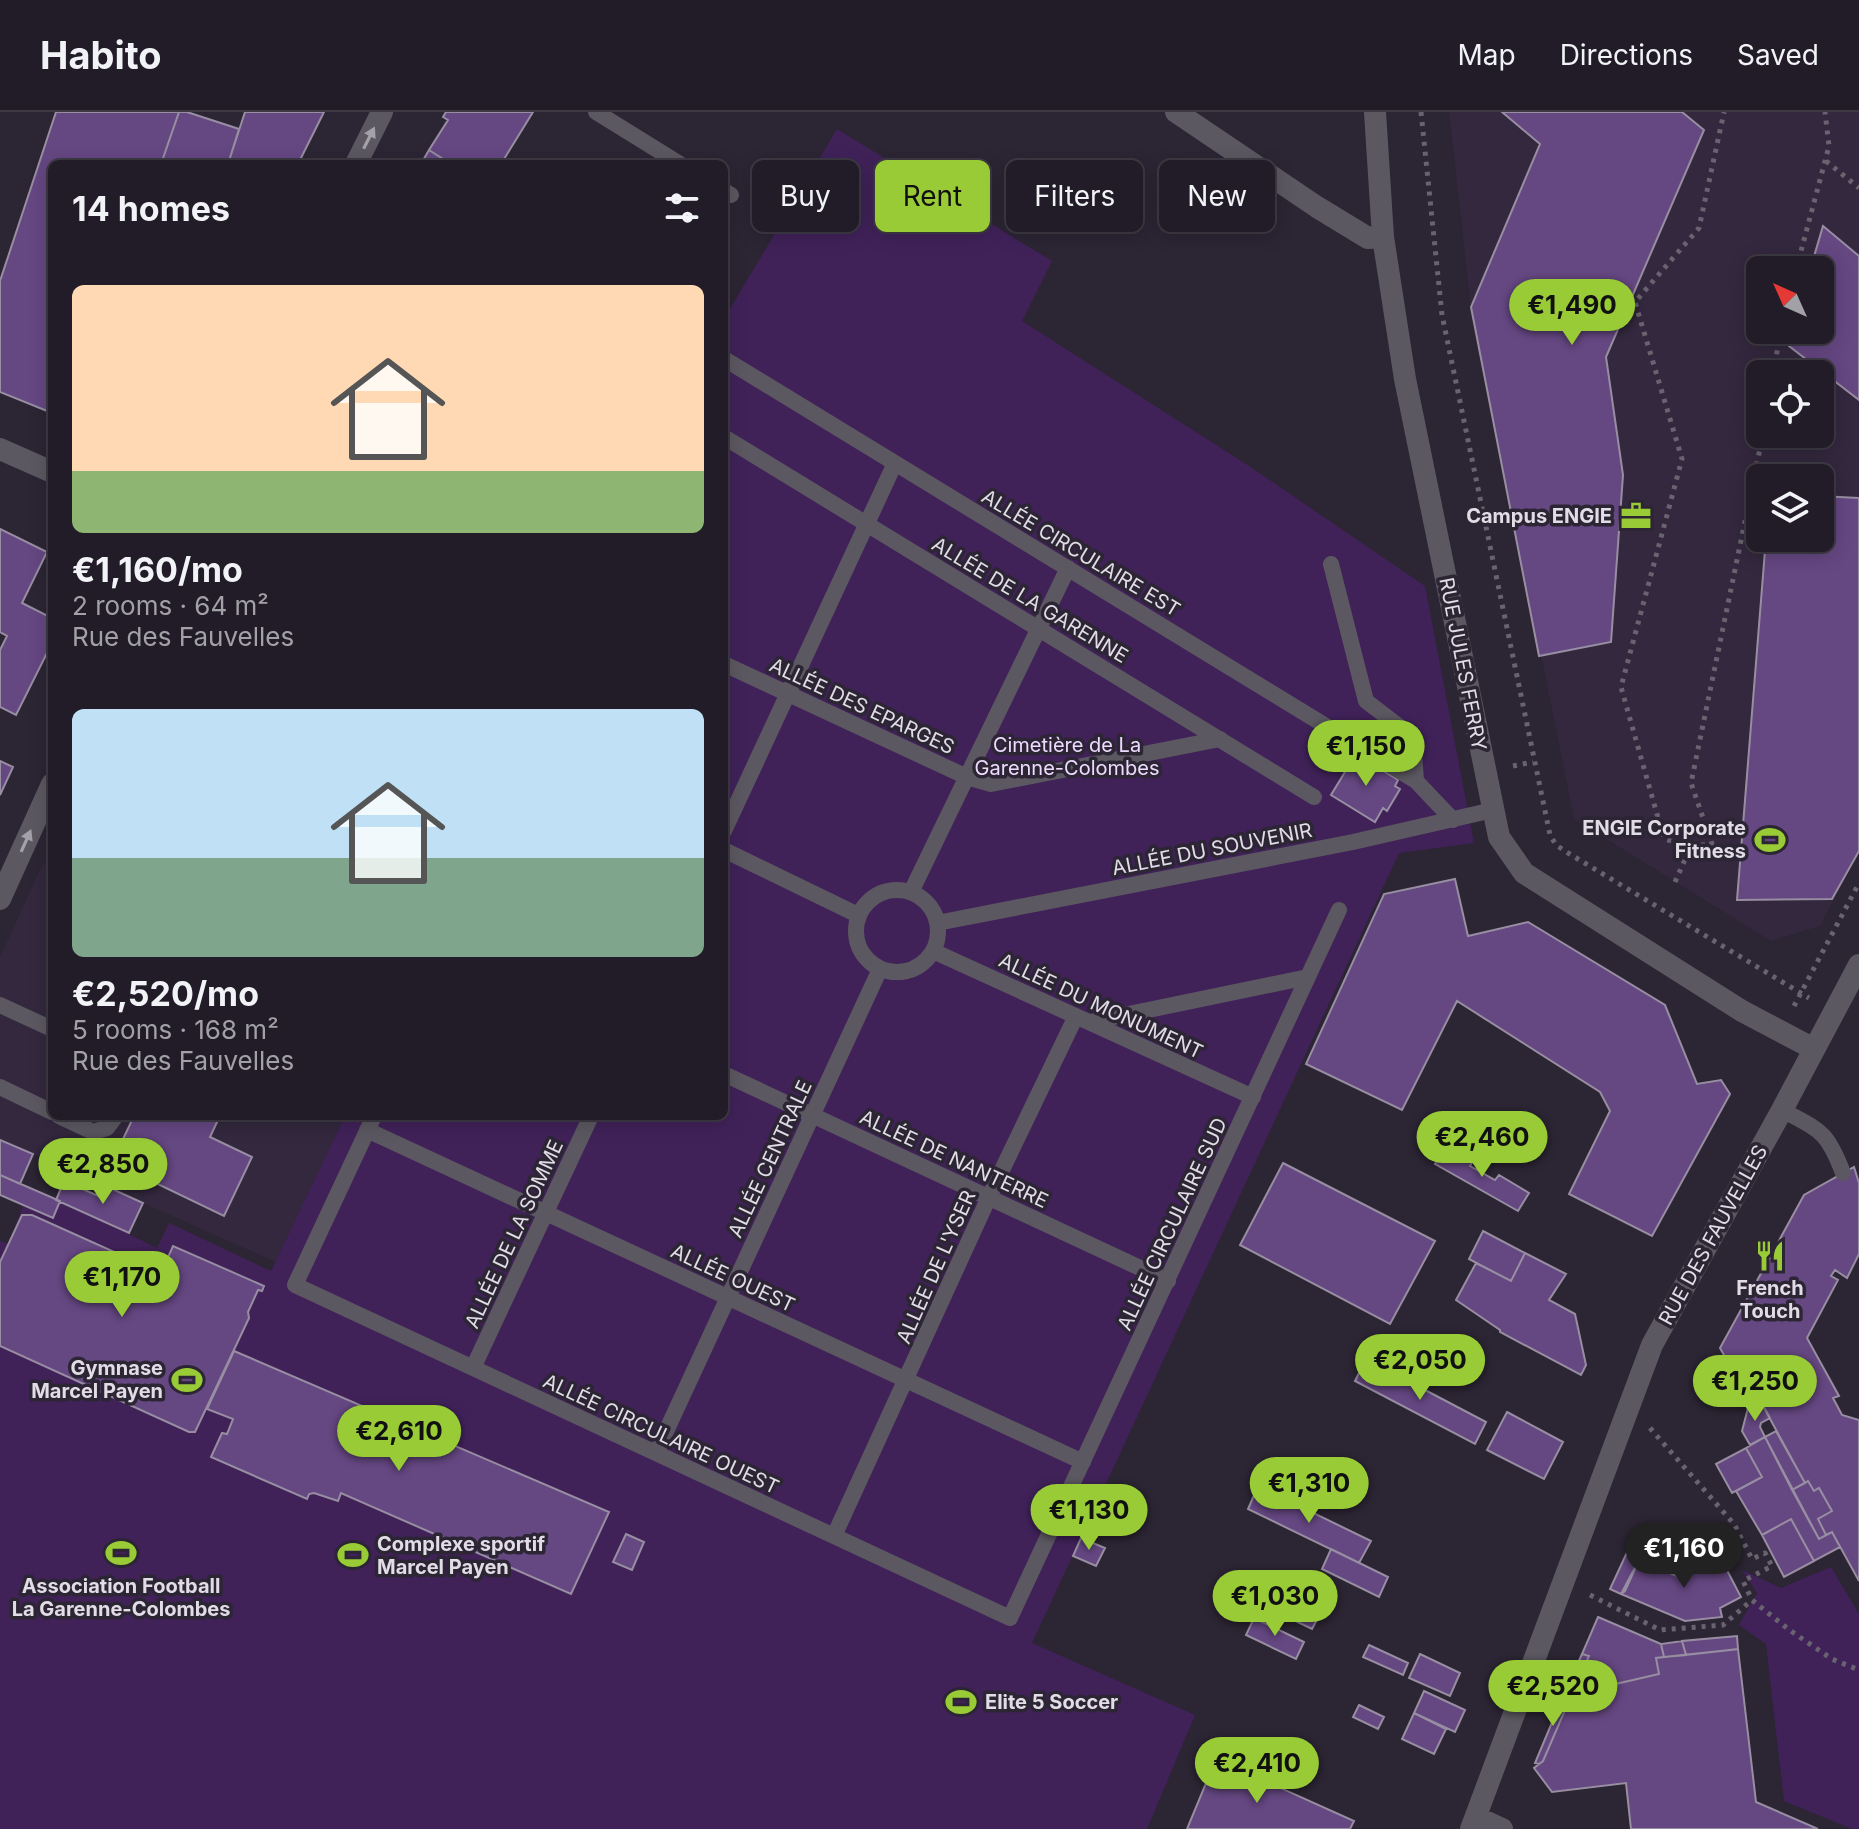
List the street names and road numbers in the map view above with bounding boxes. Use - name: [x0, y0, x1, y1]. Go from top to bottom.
- street label: ALLÉE CIRCULAIRE EST: [977, 483, 1185, 622]
- street label: ALLÉE DE LA GARENNE: [928, 531, 1133, 668]
- street label: RUE JULES FERRY: [1434, 575, 1492, 753]
- street label: ALLÉE DES EPARGES: [766, 652, 958, 759]
- street label: ALLÉE DU SOUVENIR: [1110, 817, 1314, 880]
- street label: ALLÉE DU MONUMENT: [995, 947, 1207, 1064]
- street label: ALLÉE CENTRALE: [722, 1076, 817, 1241]
- street label: ALLÉE DE NANTERRE: [856, 1104, 1052, 1213]
- street label: ALLÉE CIRCULAIRE SUD: [1111, 1114, 1232, 1334]
- street label: ALLÉE DE LA SOMME: [459, 1136, 568, 1332]
- street label: RUE DES FAUVELLES: [1654, 1141, 1772, 1329]
- street label: ALLÉE DE L'YSER: [891, 1186, 981, 1347]
- street label: ALLÉE OUEST: [667, 1238, 799, 1317]
- street label: ALLÉE CIRCULAIRE OUEST: [539, 1368, 783, 1499]

